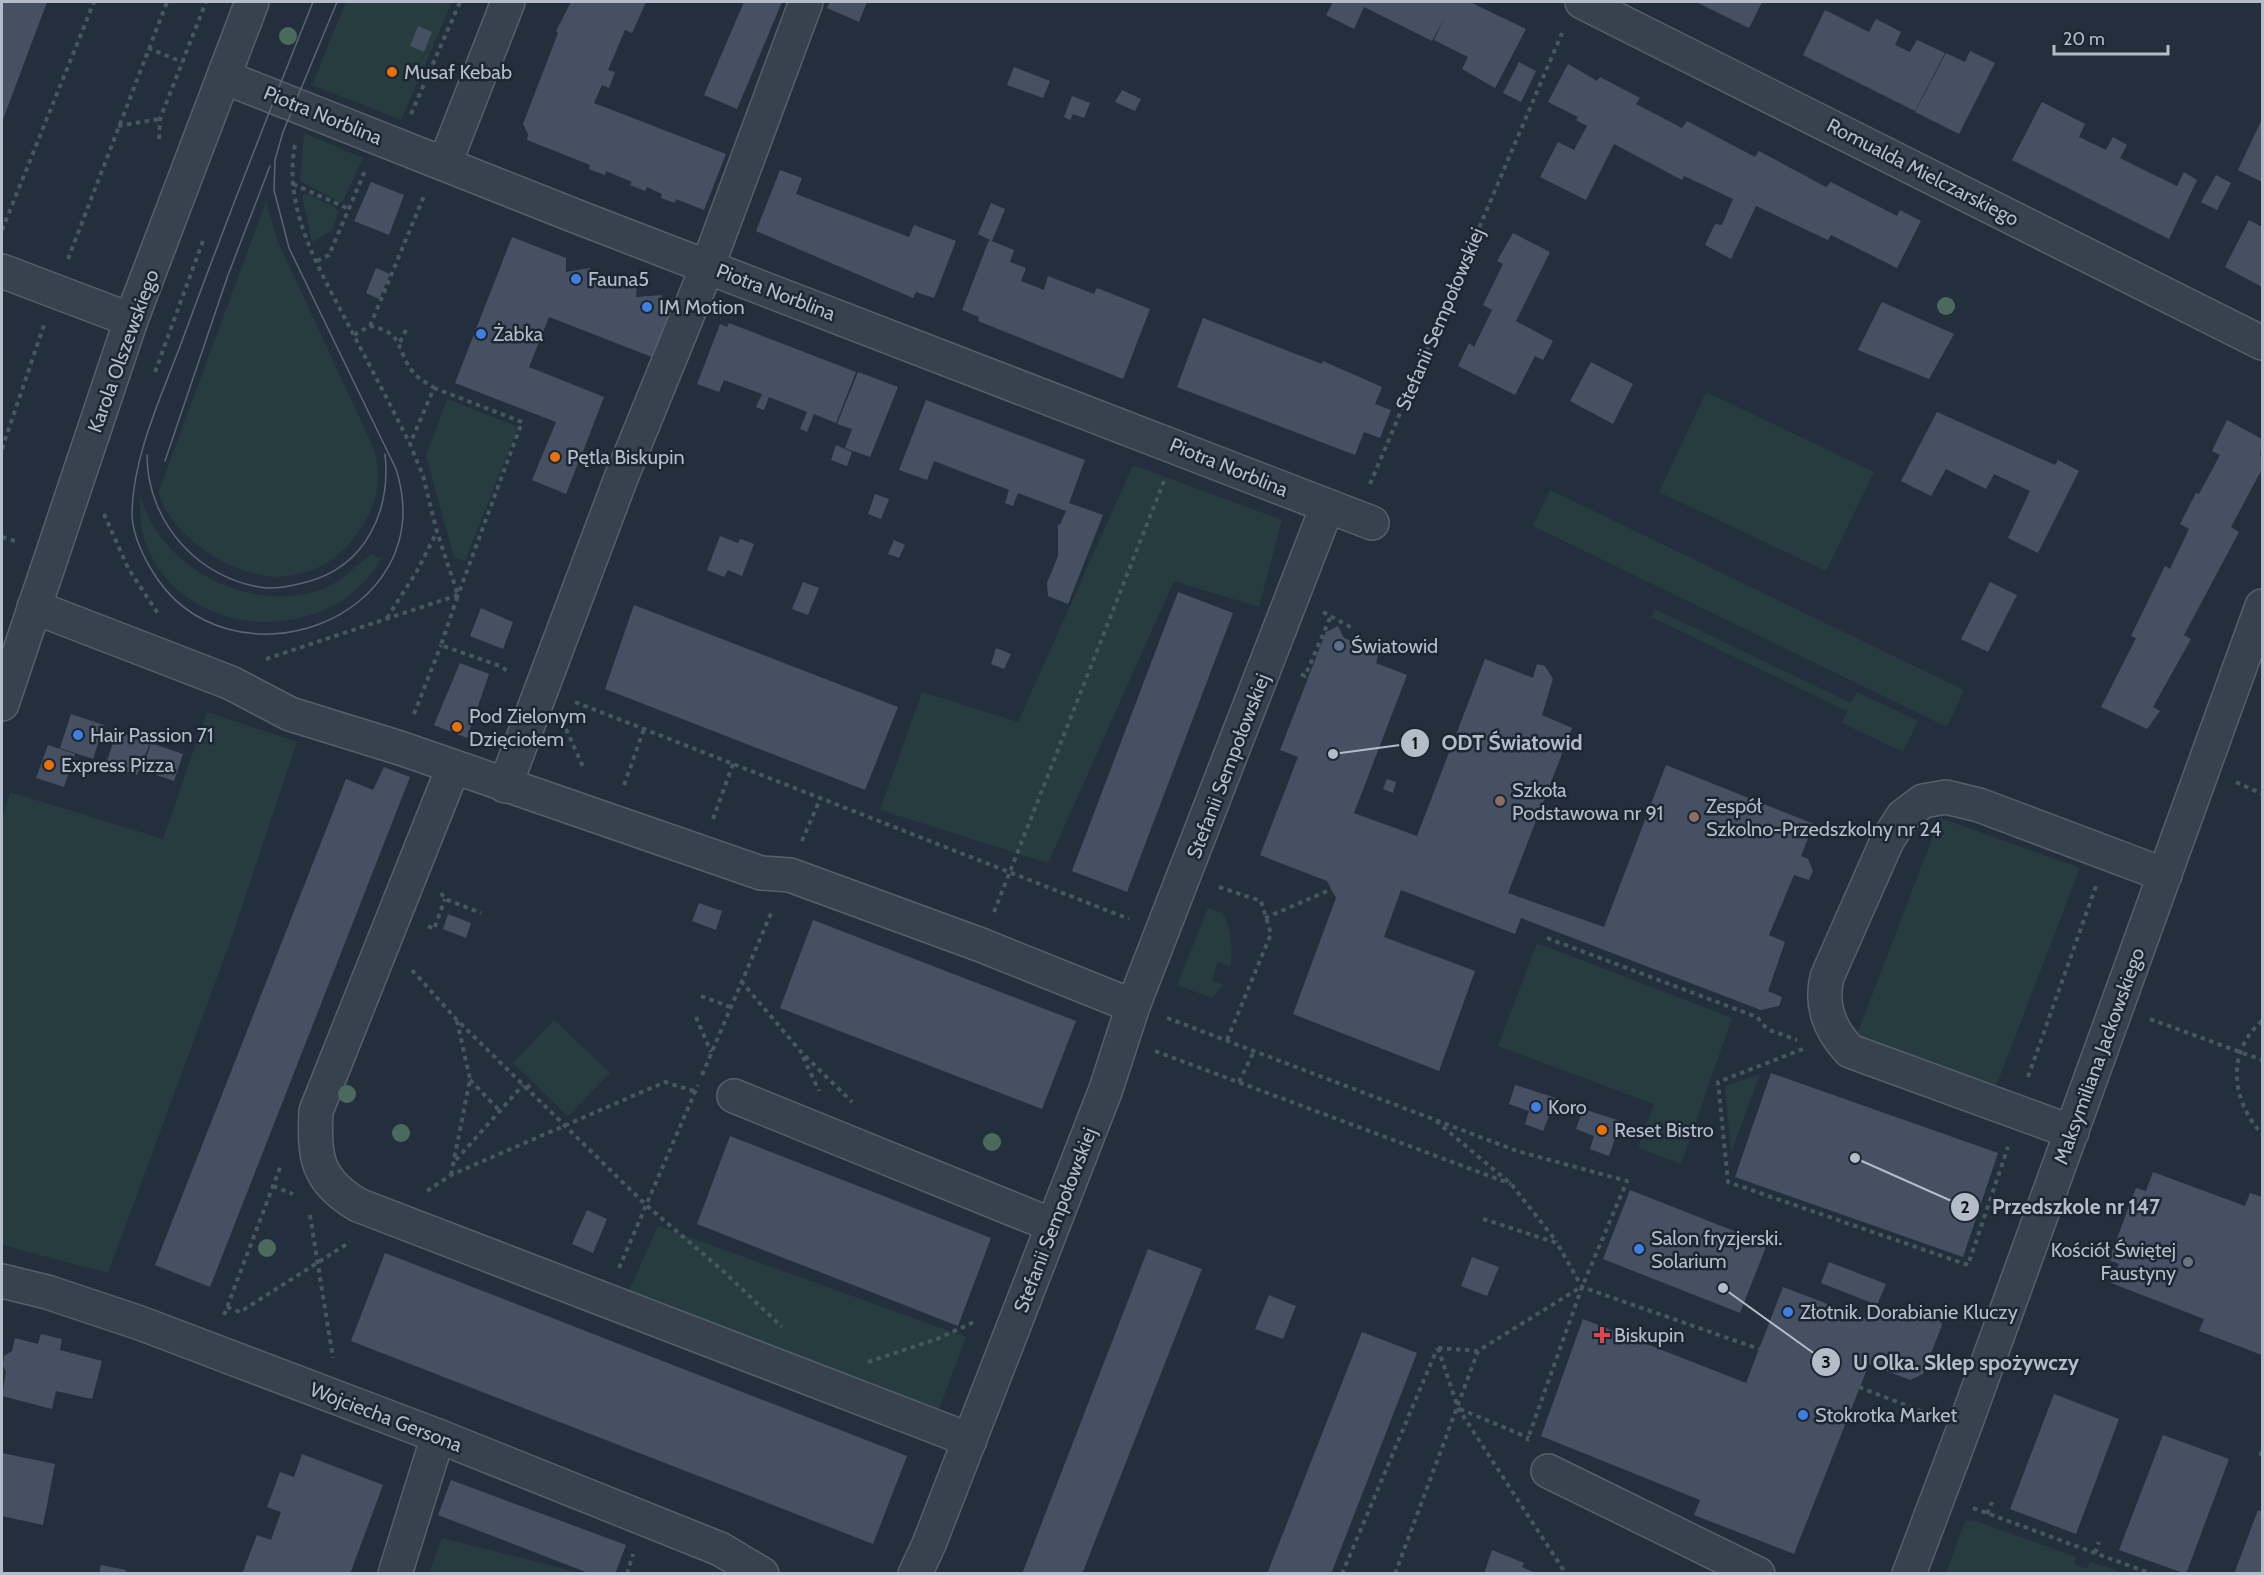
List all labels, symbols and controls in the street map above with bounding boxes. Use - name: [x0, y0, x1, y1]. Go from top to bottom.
- scale bar: [2054, 18, 2168, 56]
- text: 20 m: [2063, 28, 2105, 50]
- place label: Musaf Kebab: [404, 60, 512, 84]
- marker: Musaf Kebab: [385, 65, 399, 79]
- street label: Piotra Norblina: [260, 80, 386, 150]
- street label: Romualda Mielczarskiego: [1823, 113, 2023, 231]
- street label: Stefanii Sempołowskiej: [1391, 224, 1489, 414]
- street label: Piotra Norblina: [713, 258, 839, 326]
- street label: Karola Olszewskiego: [82, 266, 164, 436]
- place label: Fauna5: [588, 267, 649, 291]
- marker: Fauna5: [569, 272, 583, 286]
- place label: IM Motion: [659, 295, 745, 319]
- marker: IM Motion: [640, 300, 654, 314]
- place label: Żabka: [493, 322, 544, 346]
- marker: Żabka: [474, 327, 488, 341]
- street label: Piotra Norblina: [1166, 432, 1292, 502]
- place label: Pętla Biskupin: [567, 445, 685, 469]
- marker: Pętla Biskupin: [548, 450, 562, 464]
- place label: Światowid: [1351, 634, 1438, 658]
- marker: Światowid: [1332, 639, 1346, 653]
- street label: Stefanii Sempołowskiej: [1182, 670, 1274, 862]
- place label: Pod Zielonym Dzięciołem: [469, 704, 586, 751]
- marker: Pod Zielonym Dzięciołem: [450, 720, 464, 734]
- place label: Hair Passion 71: [90, 723, 213, 747]
- callout: ODT Światowid: [1400, 723, 1595, 762]
- marker: Hair Passion 71: [71, 728, 85, 742]
- text: ODT Światowid: [1441, 730, 1583, 755]
- text: 1: [1412, 732, 1418, 754]
- place label: Express Pizza: [61, 753, 174, 777]
- marker: Express Pizza: [42, 758, 56, 772]
- place label: Szkoła Podstawowa nr 91: [1512, 778, 1663, 825]
- marker: Szkoła Podstawowa nr 91: [1493, 794, 1507, 808]
- place label: Zespół Szkolno-Przedszkolny nr 24: [1706, 794, 1942, 841]
- marker: Zespół Szkolno-Przedszkolny nr 24: [1687, 810, 1701, 824]
- street label: Maksymiliana Jackowskiego: [2049, 944, 2149, 1168]
- place label: Koro: [1548, 1095, 1587, 1119]
- marker: Koro: [1529, 1100, 1543, 1114]
- place label: Reset Bistro: [1614, 1118, 1714, 1142]
- marker: Reset Bistro: [1595, 1123, 1609, 1137]
- street label: Stefanii Sempołowskiej: [1009, 1124, 1101, 1316]
- callout: Przedszkole nr 147: [1950, 1187, 2172, 1226]
- text: Przedszkole nr 147: [1992, 1194, 2160, 1219]
- text: 2: [1960, 1196, 1970, 1218]
- place label: Salon fryzjerski. Solarium: [1651, 1226, 1782, 1273]
- place label: Kościół Świętej Faustyny: [2051, 1238, 2176, 1285]
- marker: Salon fryzjerski. Solarium: [1632, 1242, 1646, 1256]
- marker: Kościół Świętej Faustyny: [2181, 1255, 2195, 1269]
- place label: Złotnik. Dorabianie Kluczy: [1800, 1300, 2018, 1324]
- marker: Złotnik. Dorabianie Kluczy: [1781, 1305, 1795, 1319]
- place label: Biskupin: [1614, 1323, 1684, 1347]
- marker: Biskupin: [1595, 1328, 1609, 1342]
- callout: U Olka. Sklep spożywczy: [1811, 1343, 2091, 1382]
- text: U Olka. Sklep spożywczy: [1853, 1350, 2080, 1375]
- text: 3: [1821, 1351, 1831, 1373]
- street label: Wojciecha Gersona: [307, 1377, 466, 1457]
- place label: Stokrotka Market: [1815, 1403, 1957, 1427]
- marker: Stokrotka Market: [1796, 1408, 1810, 1422]

